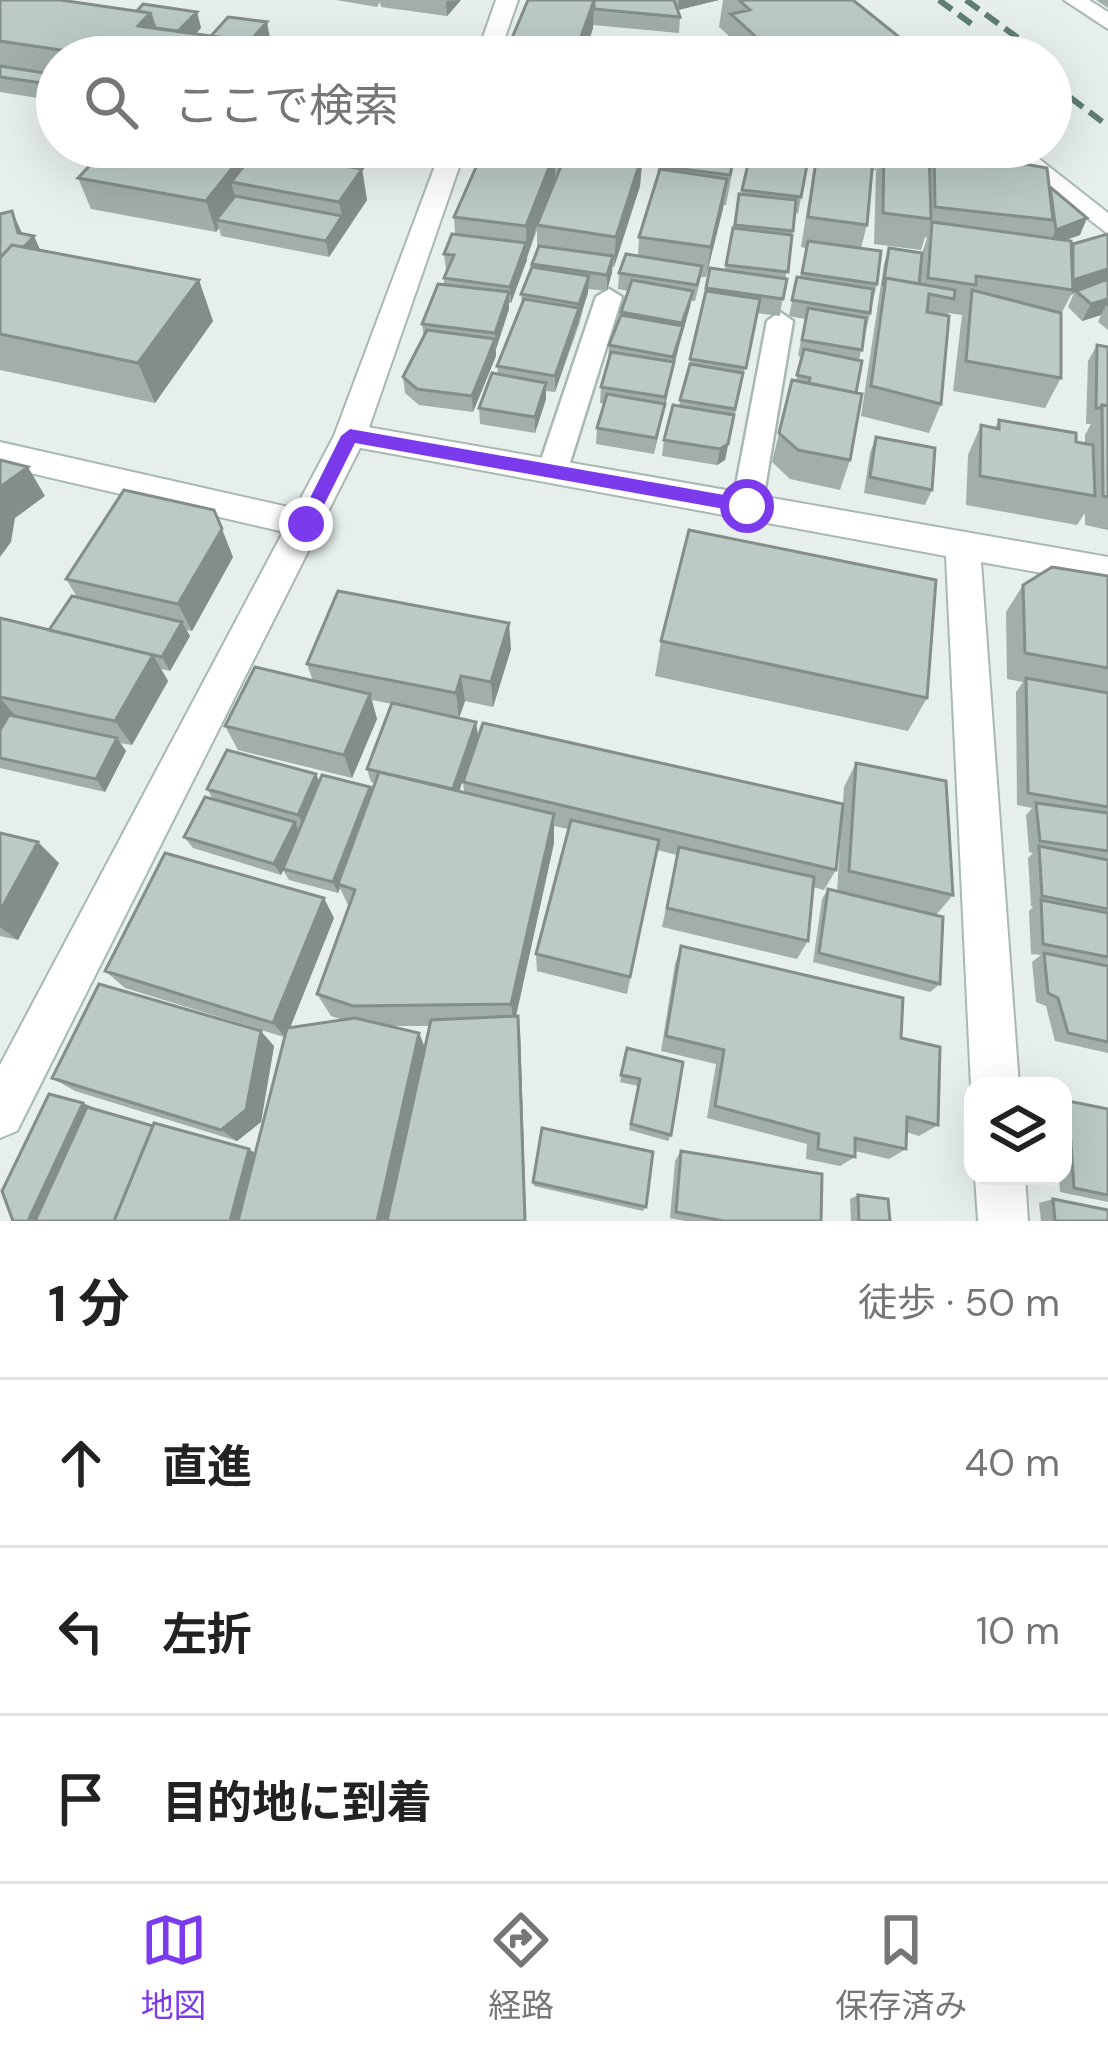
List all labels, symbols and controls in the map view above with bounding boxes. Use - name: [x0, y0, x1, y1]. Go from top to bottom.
- search box: [36, 36, 1072, 168]
- icon: search: [78, 69, 144, 135]
- text: ここで検索: [174, 76, 399, 135]
- route start: [720, 479, 774, 533]
- route end: [279, 497, 333, 551]
- map controls: [964, 1077, 1072, 1185]
- button: layers: [964, 1077, 1072, 1185]
- text: 1 分: [48, 1270, 130, 1337]
- text: 徒歩 · 50 m: [858, 1277, 1060, 1328]
- icon: ahead: [48, 1430, 114, 1496]
- text: 直進: [162, 1437, 252, 1496]
- text: 40 m: [965, 1437, 1060, 1488]
- icon: left: [48, 1598, 114, 1664]
- text: 左折: [162, 1605, 252, 1664]
- text: 10 m: [976, 1605, 1060, 1656]
- icon: arrive: [48, 1766, 114, 1832]
- text: 目的地に到着: [162, 1773, 432, 1832]
- tab: 地図: [141, 1907, 207, 2027]
- tab: 経路: [488, 1907, 554, 2027]
- tab: 保存済み: [835, 1907, 967, 2027]

